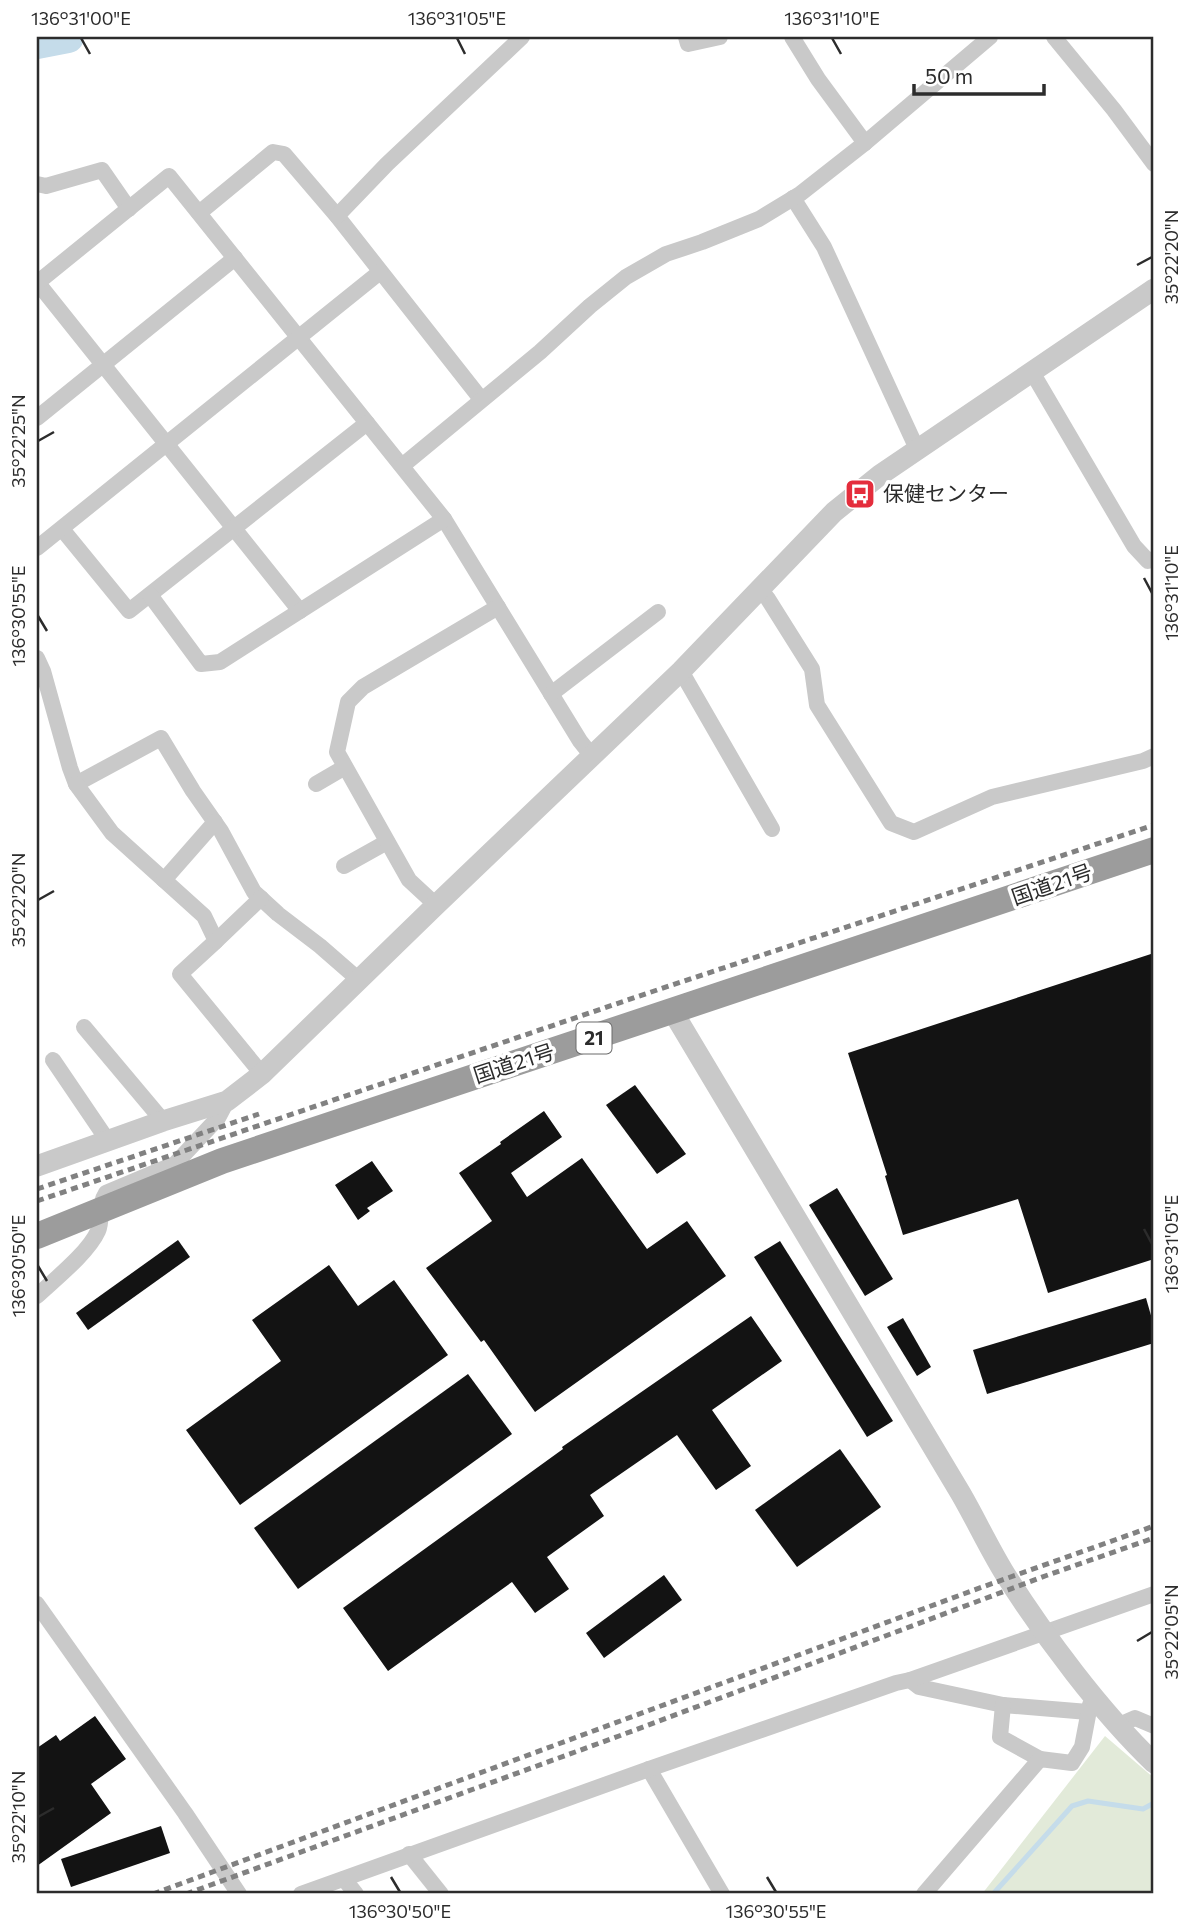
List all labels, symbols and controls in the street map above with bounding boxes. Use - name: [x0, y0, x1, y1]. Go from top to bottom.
- text: 136°31'00"E: [31, 7, 131, 29]
- text: 136°31'05"E: [408, 7, 506, 29]
- text: 136°31'10"E: [784, 7, 880, 29]
- scale bar: [914, 52, 1044, 96]
- text: 50 m: [925, 63, 973, 88]
- text: 35°22'20"N: [1160, 210, 1182, 304]
- text: 35°22'25"N: [7, 394, 29, 488]
- bus stop icon: 保健センター: [843, 477, 877, 511]
- place label: 保健センター: [883, 480, 1009, 505]
- text: 136°31'10"E: [1160, 545, 1182, 641]
- text: 136°30'55"E: [7, 565, 29, 667]
- text: 35°22'20"N: [7, 853, 29, 947]
- street label: 国道21号: [1008, 858, 1095, 909]
- road number: 21: [576, 1022, 612, 1054]
- street label: 国道21号: [470, 1038, 557, 1087]
- text: 136°31'05"E: [1160, 1195, 1182, 1293]
- text: 136°30'50"E: [7, 1215, 29, 1317]
- text: 35°22'05"N: [1160, 1584, 1182, 1680]
- text: 35°22'10"N: [7, 1771, 29, 1863]
- text: 136°30'50"E: [349, 1900, 451, 1922]
- text: 136°30'55"E: [725, 1900, 827, 1922]

